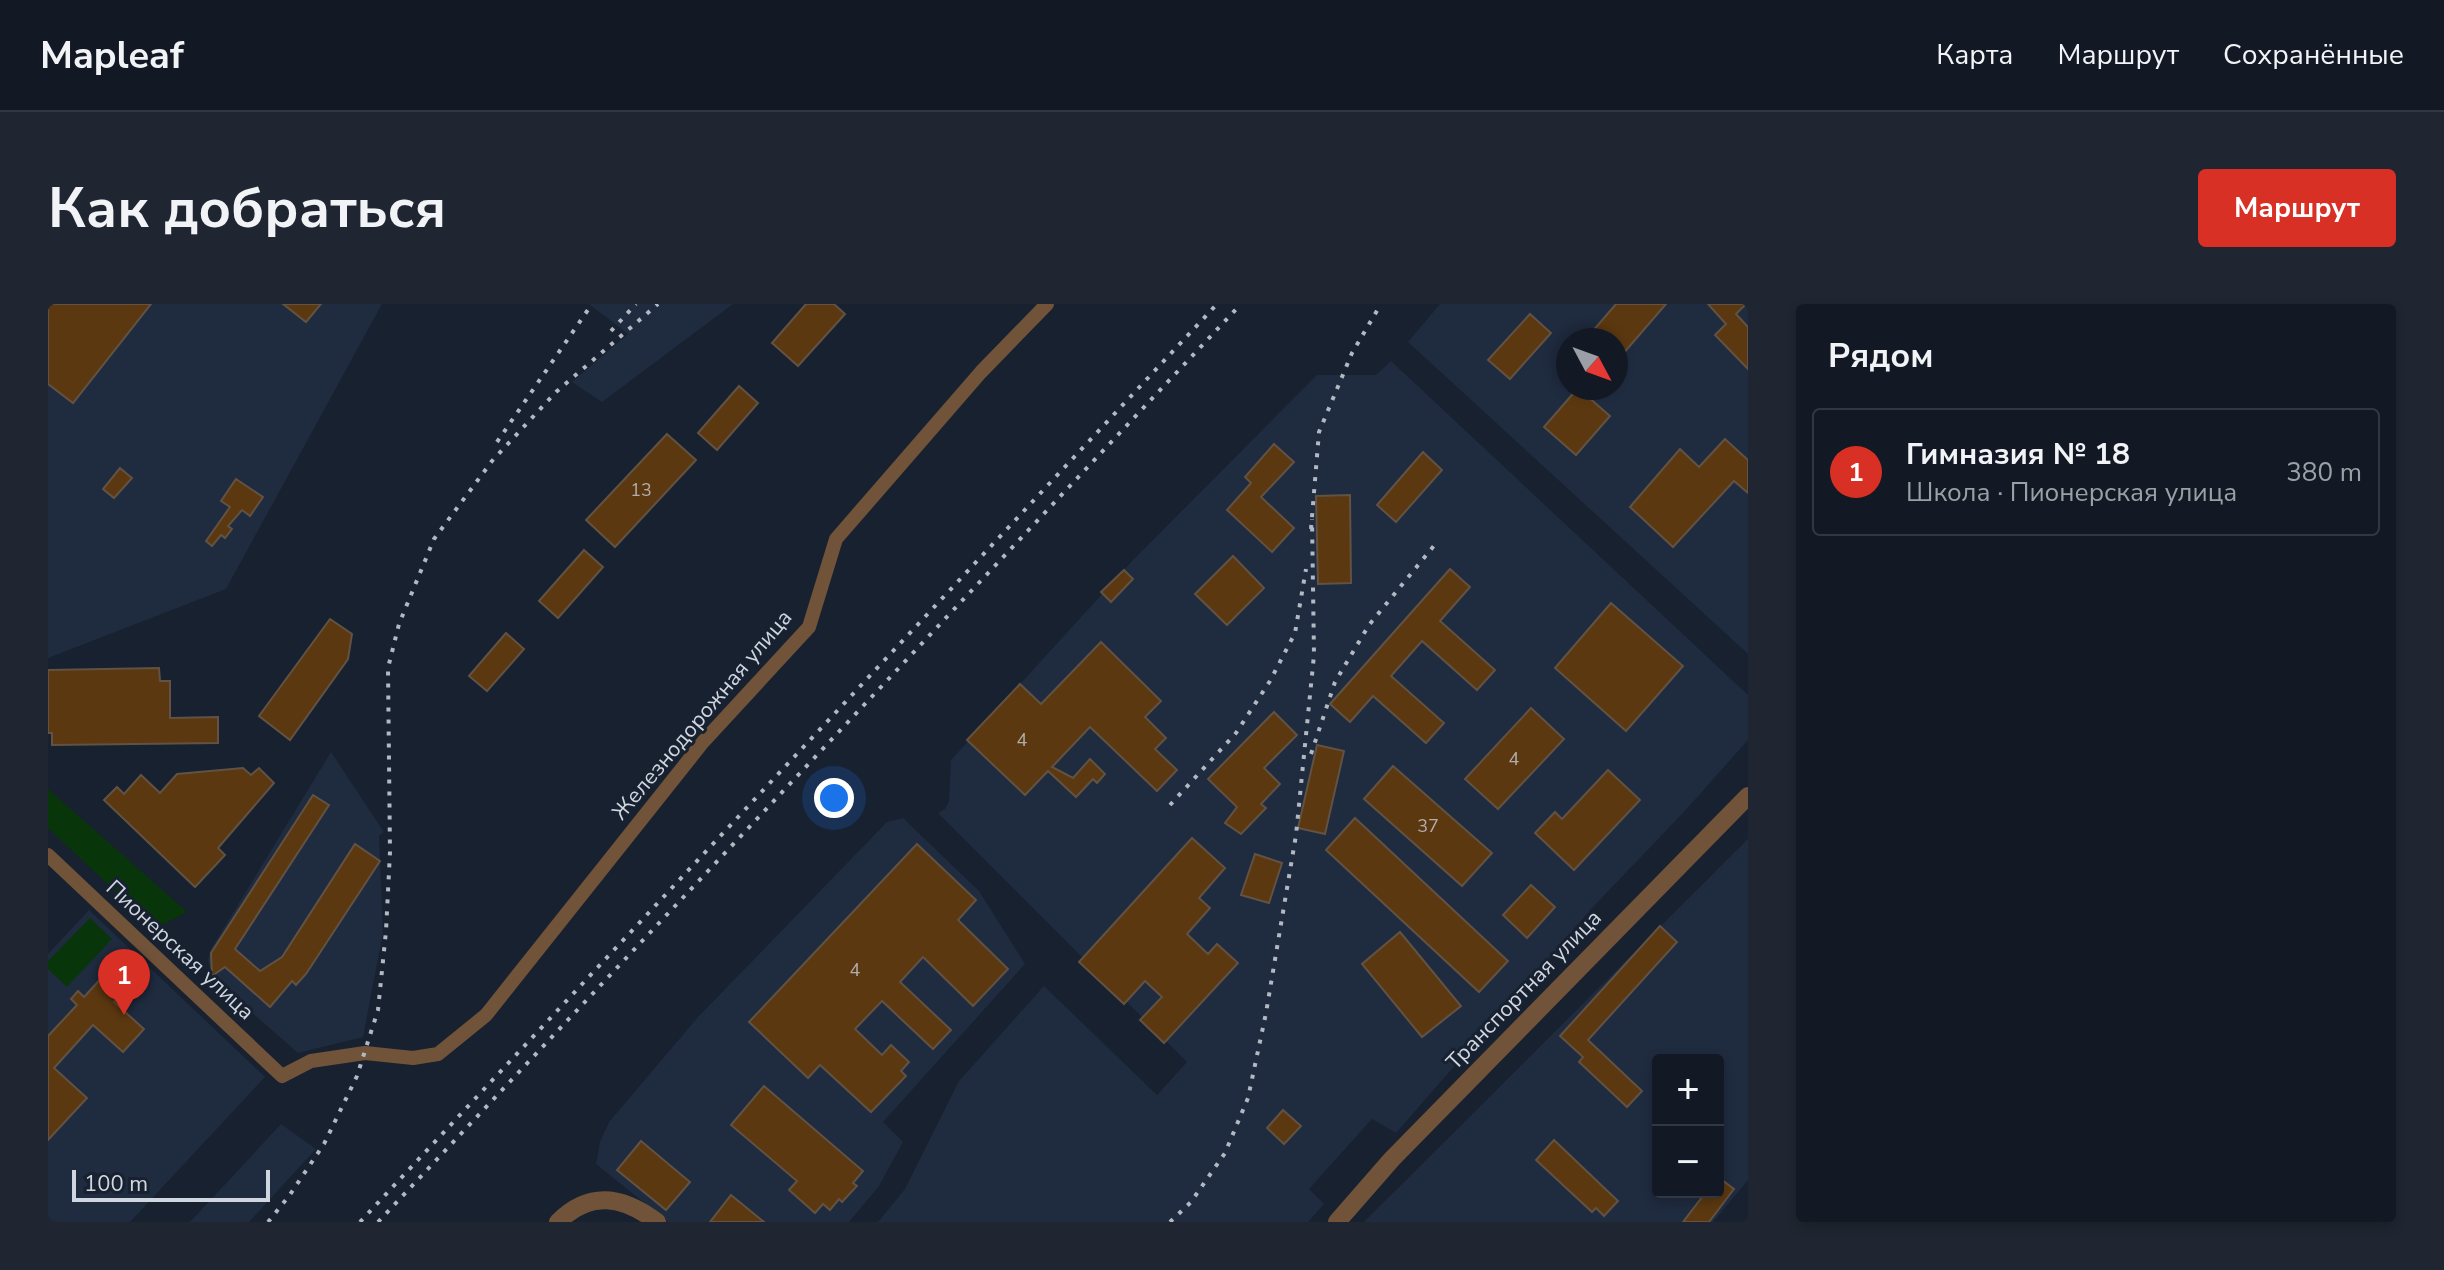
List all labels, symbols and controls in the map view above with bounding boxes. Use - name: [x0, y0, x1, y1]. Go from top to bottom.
- text: Mapleaf: [40, 30, 184, 81]
- text: Карта: [1936, 36, 2013, 74]
- text: Маршрут: [2057, 36, 2179, 74]
- text: Сохранённые: [2223, 36, 2404, 74]
- button: Маршрут: [2198, 169, 2396, 247]
- text: Как добраться: [48, 170, 446, 247]
- north arrow: [1556, 328, 1628, 400]
- text: Рядом: [1828, 333, 1934, 379]
- text: Гимназия № 18: [1906, 434, 2130, 475]
- text: 1: [1848, 455, 1864, 490]
- text: 380 m: [2286, 455, 2362, 490]
- text: Школа · Пионерская улица: [1906, 475, 2237, 510]
- house number: 13: [630, 478, 652, 502]
- street label: Железнодорожная улица: [605, 604, 799, 826]
- house number: 4: [1017, 728, 1028, 752]
- house number: 4: [1509, 747, 1520, 771]
- your location: [814, 778, 854, 818]
- house number: 37: [1417, 814, 1439, 838]
- street label: Пионерская улица: [99, 873, 261, 1027]
- street label: Транспортная улица: [1440, 903, 1608, 1077]
- pin: 1: [98, 949, 150, 1015]
- house number: 4: [850, 958, 861, 982]
- map controls: [1652, 1054, 1724, 1198]
- button: +: [1652, 1054, 1724, 1126]
- button: −: [1652, 1126, 1724, 1198]
- scale bar: [72, 1166, 270, 1202]
- text: 100 m: [84, 1169, 148, 1199]

